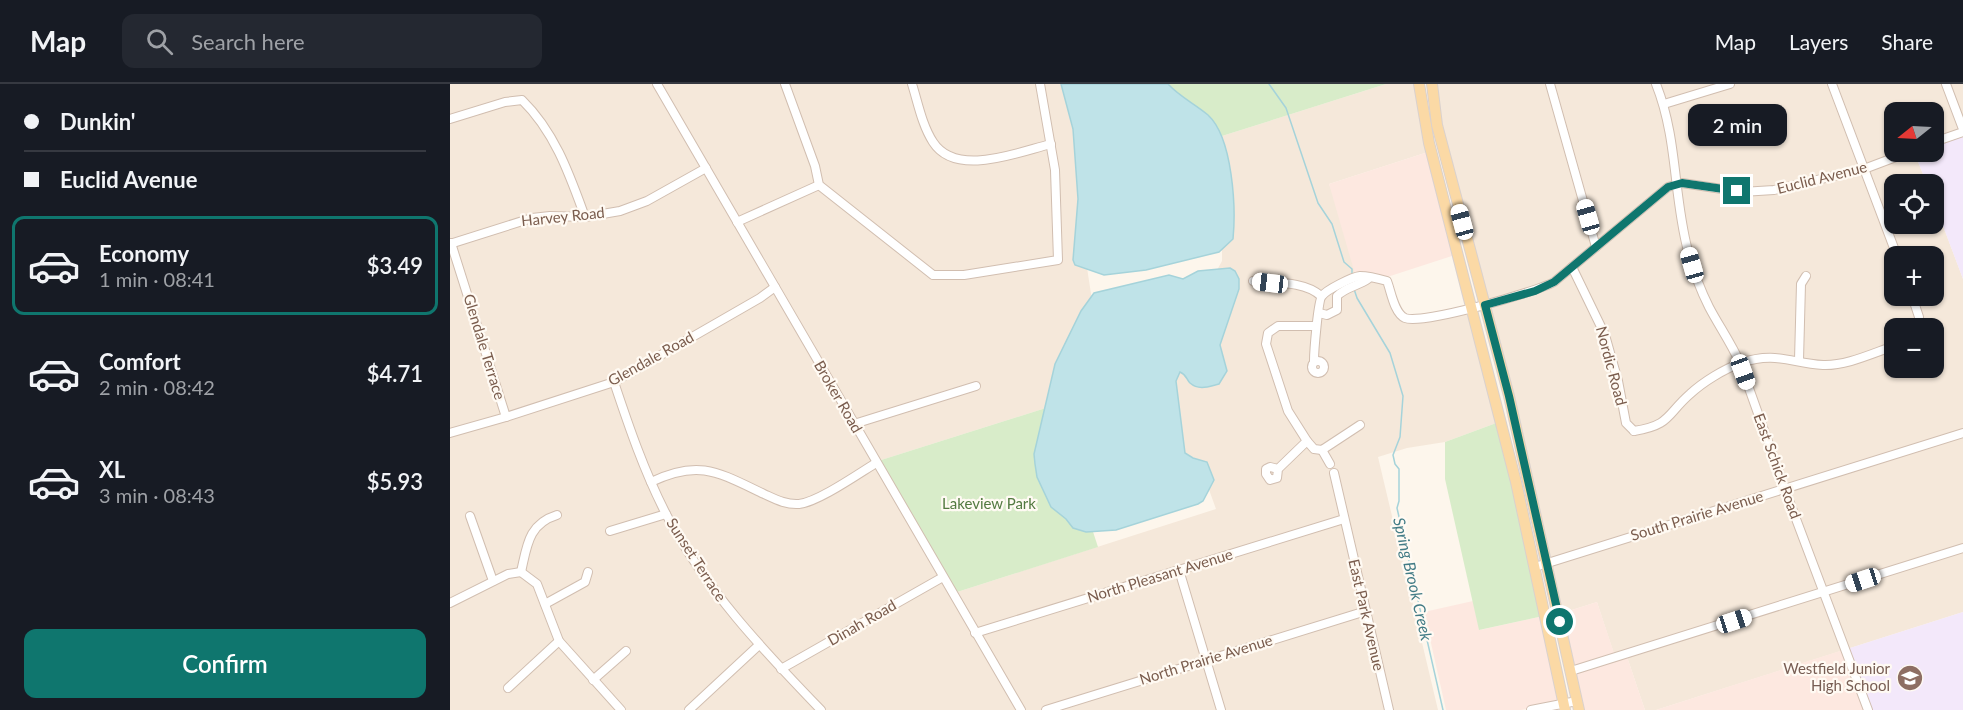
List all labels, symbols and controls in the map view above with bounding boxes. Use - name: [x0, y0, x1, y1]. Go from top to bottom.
- search box: [122, 14, 542, 68]
- text: Map: [30, 24, 86, 58]
- icon: search: [143, 25, 176, 58]
- text: Search here: [191, 28, 305, 55]
- text: Map: [1715, 29, 1756, 54]
- text: Layers: [1789, 29, 1848, 54]
- text: Share: [1881, 29, 1933, 54]
- north arrow: [1884, 102, 1944, 162]
- map controls: [1884, 102, 1944, 378]
- callout: 2 min: [1688, 104, 1786, 146]
- text: Dunkin': [60, 108, 135, 135]
- text: 2 min: [1713, 113, 1762, 137]
- street label: Euclid Avenue: [1775, 157, 1869, 197]
- text: Euclid Avenue: [60, 166, 197, 193]
- button: locate: [1884, 174, 1944, 234]
- route end: [1723, 177, 1750, 204]
- car: [1574, 197, 1602, 237]
- car: [1449, 202, 1475, 242]
- street label: Harvey Road: [520, 203, 606, 229]
- icon: car: [27, 239, 81, 293]
- text: Economy: [99, 240, 189, 267]
- car: [1678, 245, 1706, 285]
- button: +: [1884, 246, 1944, 306]
- text: $3.49: [367, 252, 423, 279]
- text: 1 min · 08:41: [99, 267, 215, 291]
- car: [1251, 272, 1289, 294]
- street label: Glendale Terrace: [460, 292, 510, 402]
- button: −: [1884, 318, 1944, 378]
- street label: Nordic Road: [1593, 324, 1631, 407]
- street label: Glendale Road: [605, 327, 696, 389]
- icon: car: [27, 347, 81, 401]
- text: Comfort: [99, 348, 181, 375]
- car: [1728, 352, 1758, 392]
- street label: Broker Road: [811, 357, 867, 436]
- text: $4.71: [367, 360, 423, 387]
- text: 2 min · 08:42: [99, 375, 215, 399]
- street label: East Schick Road: [1751, 410, 1805, 521]
- icon: car: [27, 455, 81, 509]
- text: XL: [99, 456, 125, 483]
- text: $5.93: [367, 468, 423, 495]
- text: 3 min · 08:43: [99, 483, 215, 507]
- street label: South Prairie Avenue: [1628, 486, 1765, 544]
- park label: Lakeview Park: [942, 494, 1036, 512]
- street label: Sunset Terrace: [663, 514, 731, 605]
- water label: Spring Brook Creek: [1390, 515, 1437, 643]
- street label: North Pleasant Avenue: [1085, 544, 1235, 606]
- street label: East Park Avenue: [1345, 557, 1389, 672]
- car: [1843, 566, 1883, 594]
- street label: Dinah Road: [824, 595, 899, 649]
- car: [1714, 607, 1754, 635]
- route start: [1546, 608, 1573, 635]
- button: Confirm: [24, 629, 426, 698]
- street label: North Prairie Avenue: [1137, 630, 1274, 688]
- place label: Westfield Junior High School: [1783, 659, 1891, 694]
- school or university icon: Westfield Junior High School: [1895, 663, 1925, 693]

